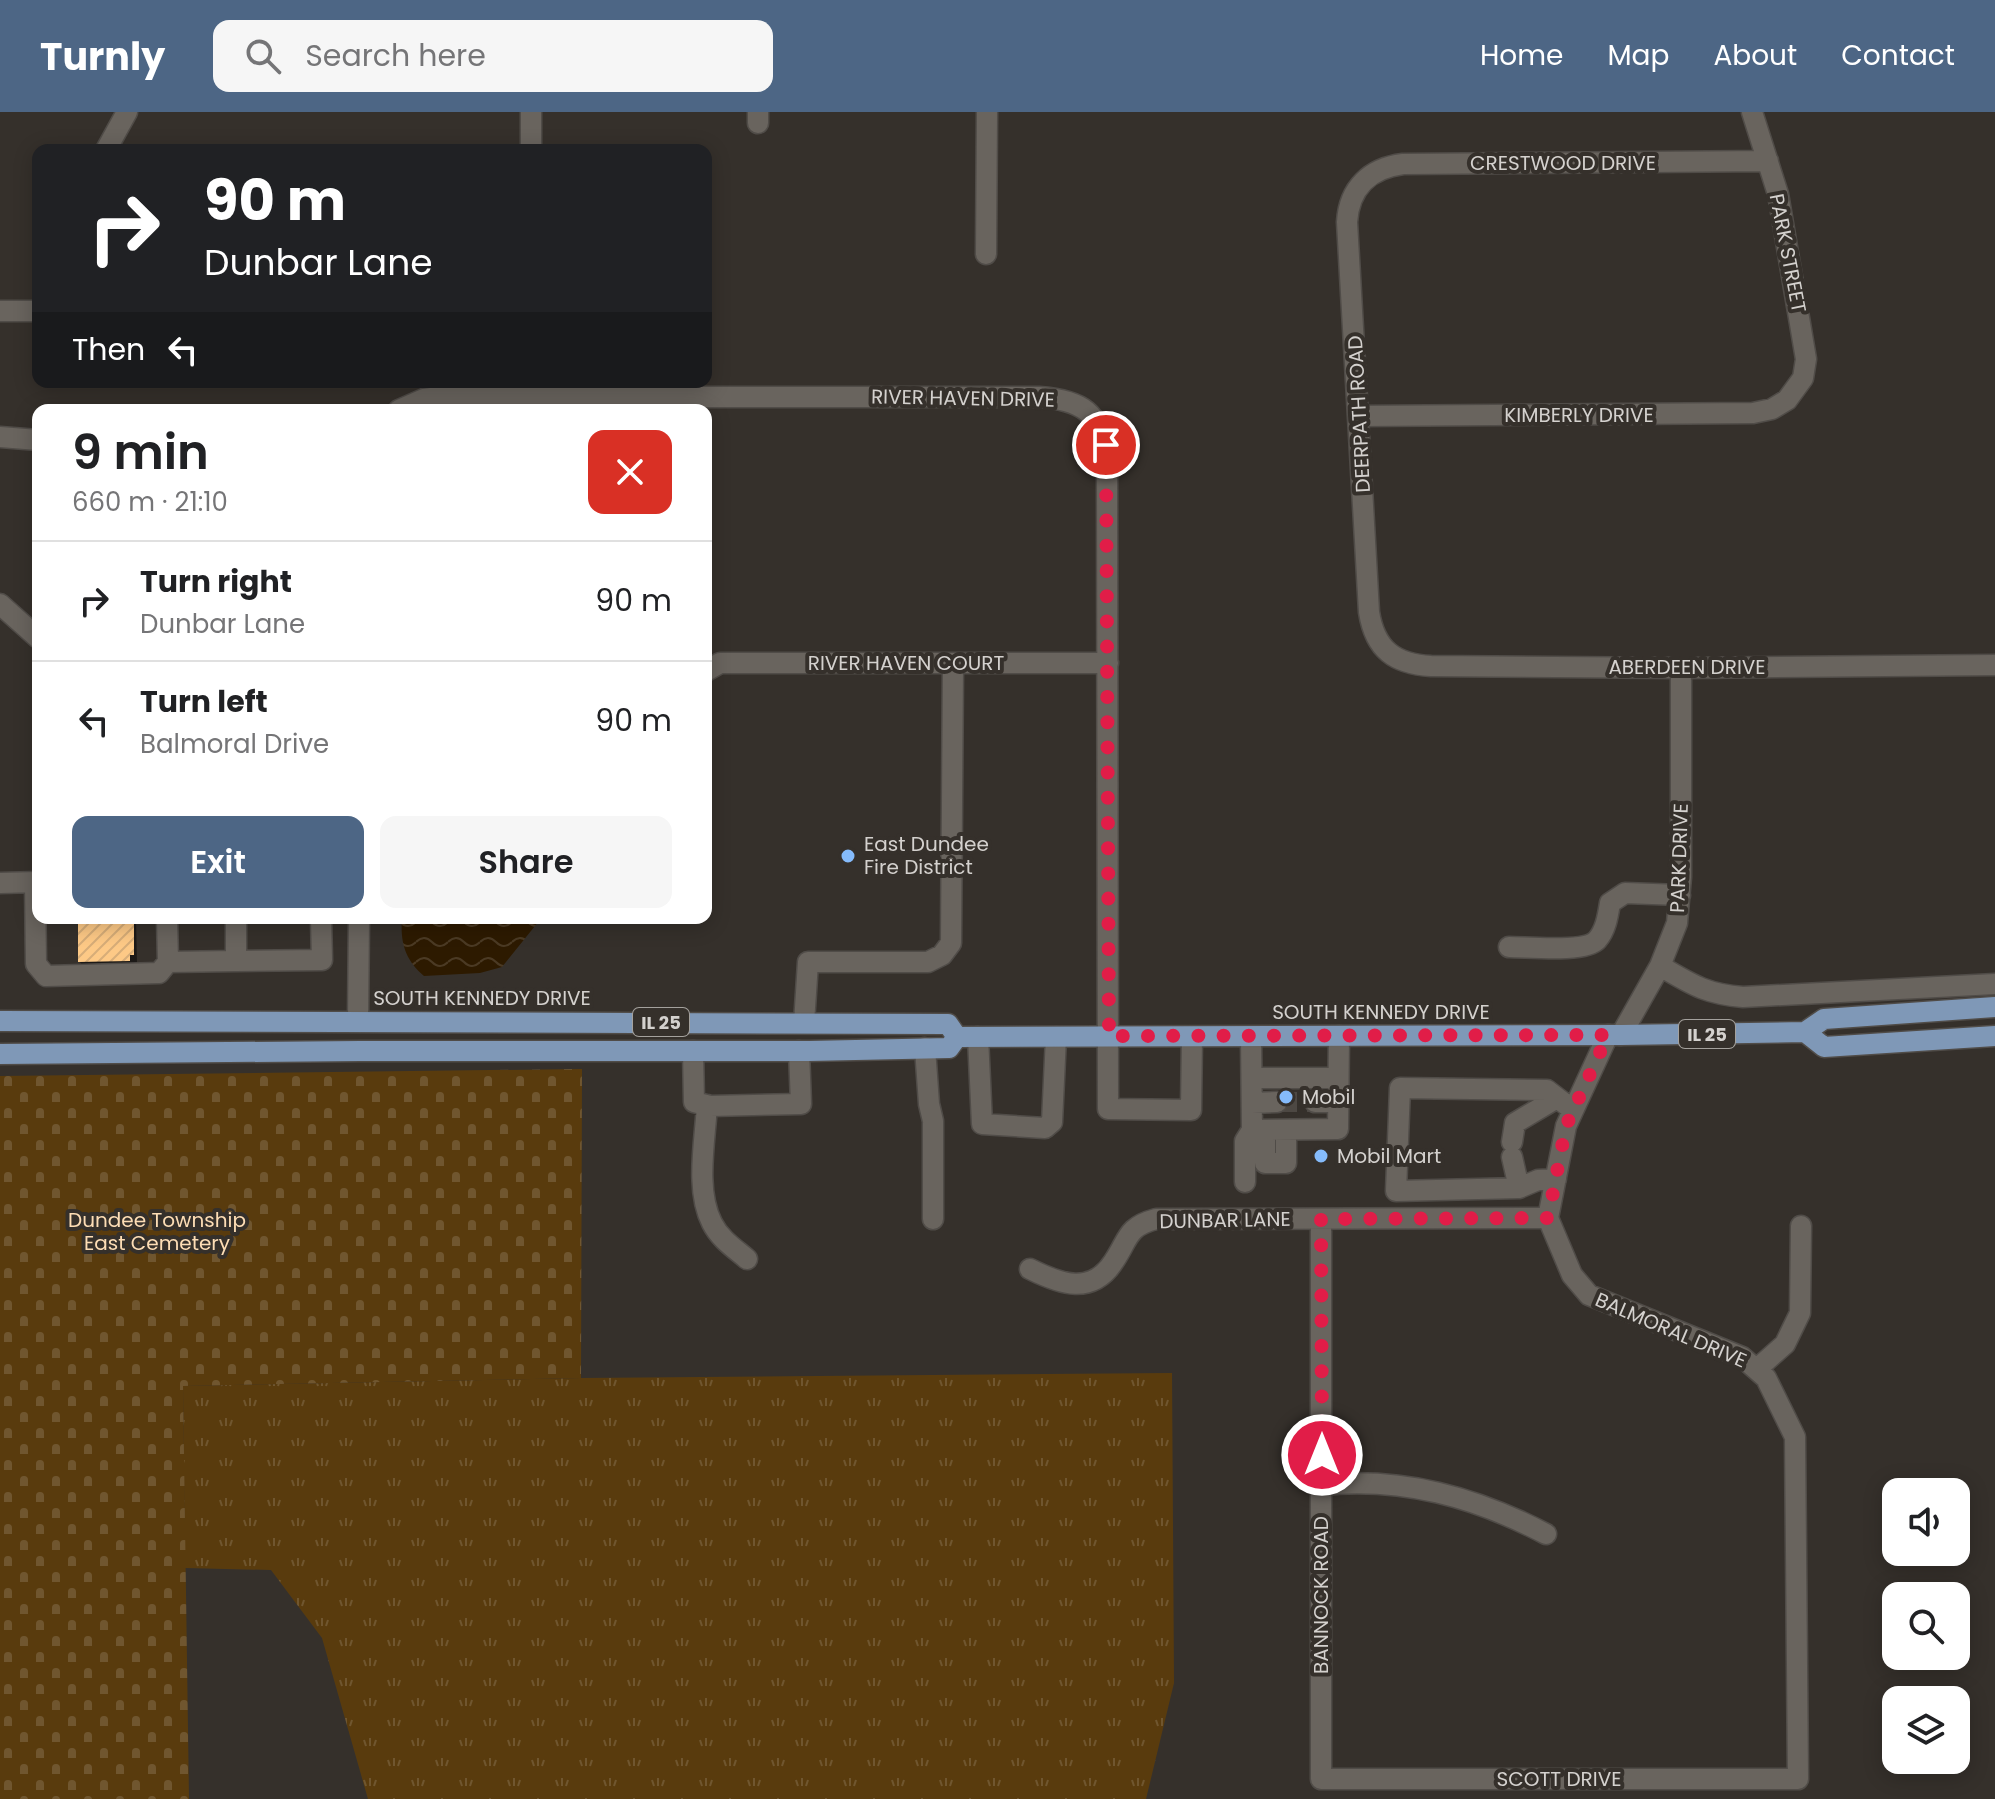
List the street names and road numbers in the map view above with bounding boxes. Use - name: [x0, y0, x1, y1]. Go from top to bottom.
- street label: CRESTWOOD DRIVE: [1470, 149, 1656, 177]
- street label: PARK STREET: [1763, 191, 1813, 315]
- street label: DEERPATH ROAD: [1341, 335, 1377, 493]
- street label: RIVER HAVEN DRIVE: [871, 382, 1055, 414]
- street label: KIMBERLY DRIVE: [1504, 401, 1654, 429]
- street label: RIVER HAVEN COURT: [808, 649, 1004, 677]
- street label: ABERDEEN DRIVE: [1608, 653, 1766, 681]
- street label: PARK DRIVE: [1663, 803, 1695, 913]
- street label: SOUTH KENNEDY DRIVE: [373, 984, 591, 1012]
- street label: SOUTH KENNEDY DRIVE: [1272, 998, 1490, 1026]
- road number: IL 25: [633, 1008, 689, 1036]
- road number: IL 25: [1679, 1020, 1735, 1048]
- street label: DUNBAR LANE: [1159, 1205, 1291, 1235]
- street label: BALMORAL DRIVE: [1591, 1285, 1751, 1375]
- street label: BANNOCK ROAD: [1307, 1516, 1335, 1674]
- street label: SCOTT DRIVE: [1497, 1765, 1621, 1793]

